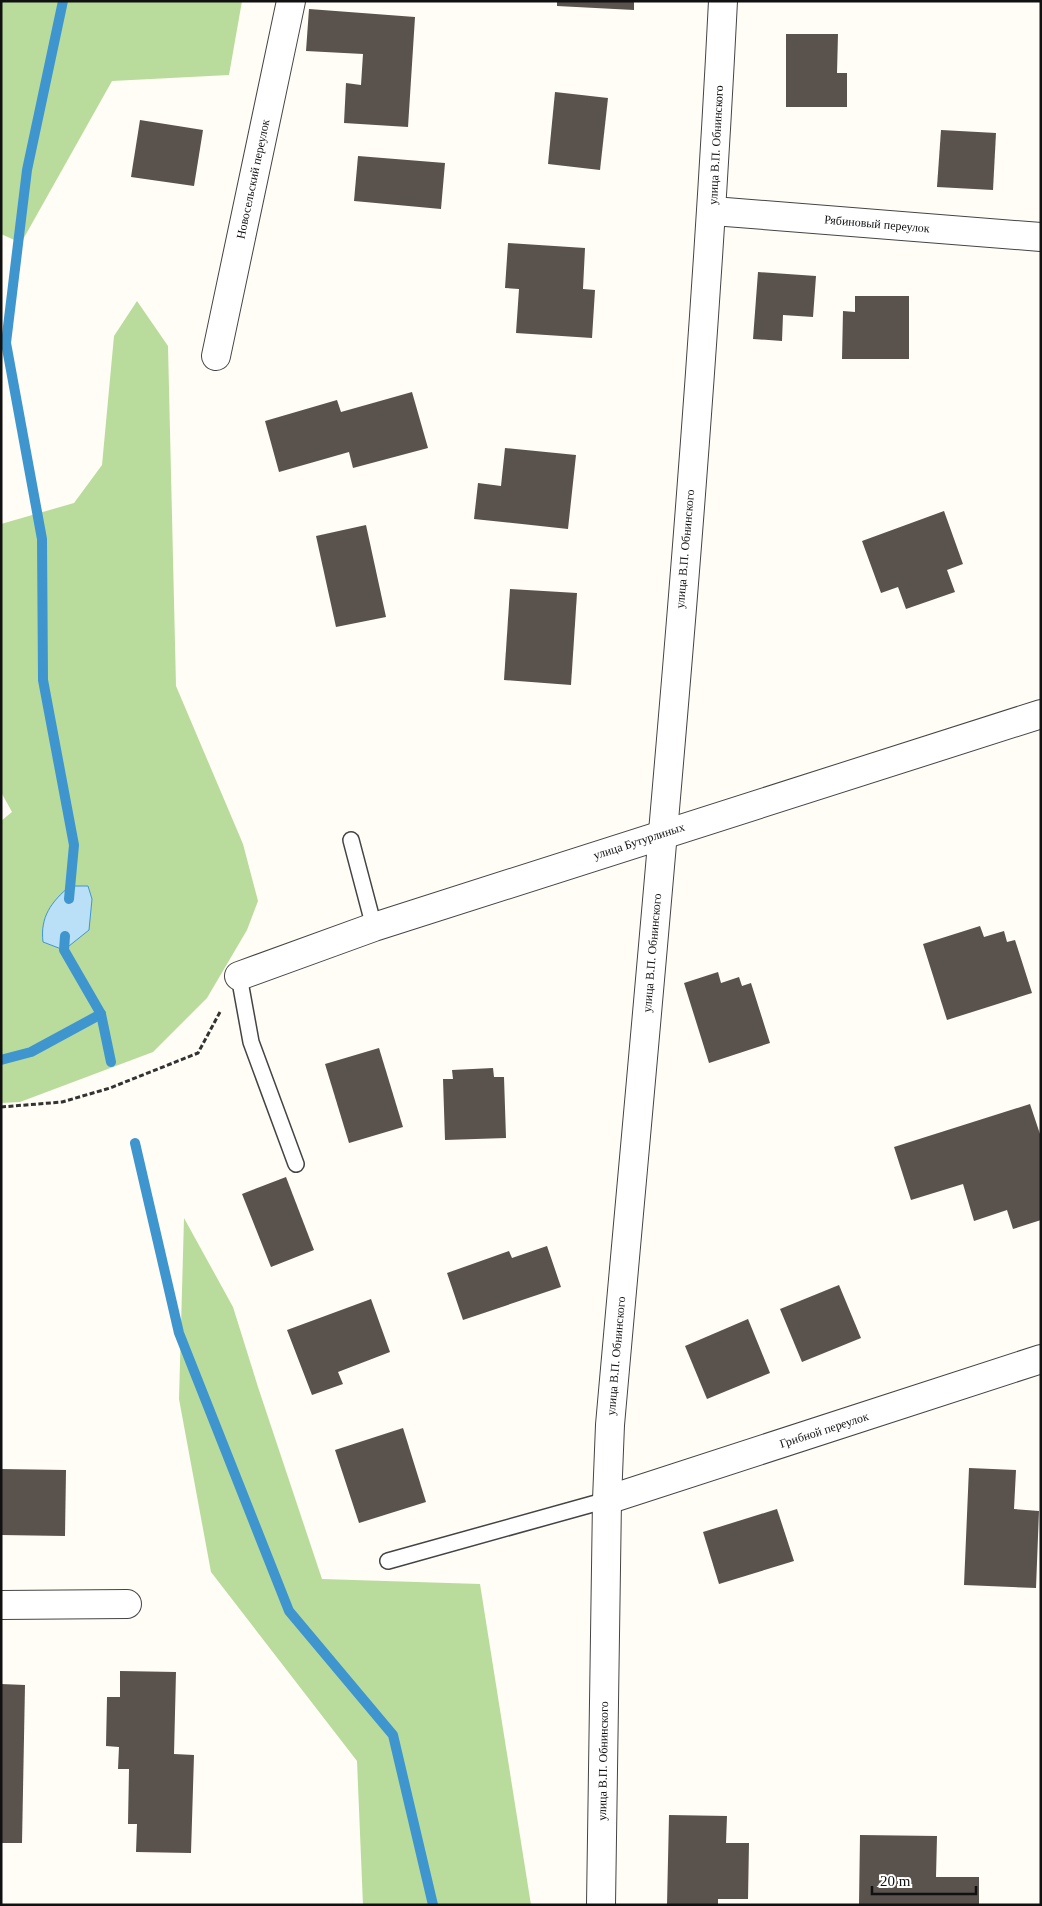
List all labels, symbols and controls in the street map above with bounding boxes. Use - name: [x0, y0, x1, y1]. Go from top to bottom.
- street label: улица В.П. Обнинского: [706, 85, 726, 205]
- street label: Новосельский переулок: [233, 118, 273, 240]
- street label: Рябиновый переулок: [824, 212, 931, 236]
- street label: улица В.П. Обнинского: [673, 489, 697, 609]
- street label: улица Бутурлиных: [592, 820, 686, 862]
- street label: улица В.П. Обнинского: [640, 893, 664, 1013]
- street label: улица В.П. Обнинского: [604, 1296, 628, 1416]
- street label: Грибной переулок: [778, 1409, 870, 1451]
- street label: улица В.П. Обнинского: [595, 1701, 611, 1821]
- scale bar: [872, 1864, 976, 1896]
- text: 20 m: [880, 1873, 911, 1889]

